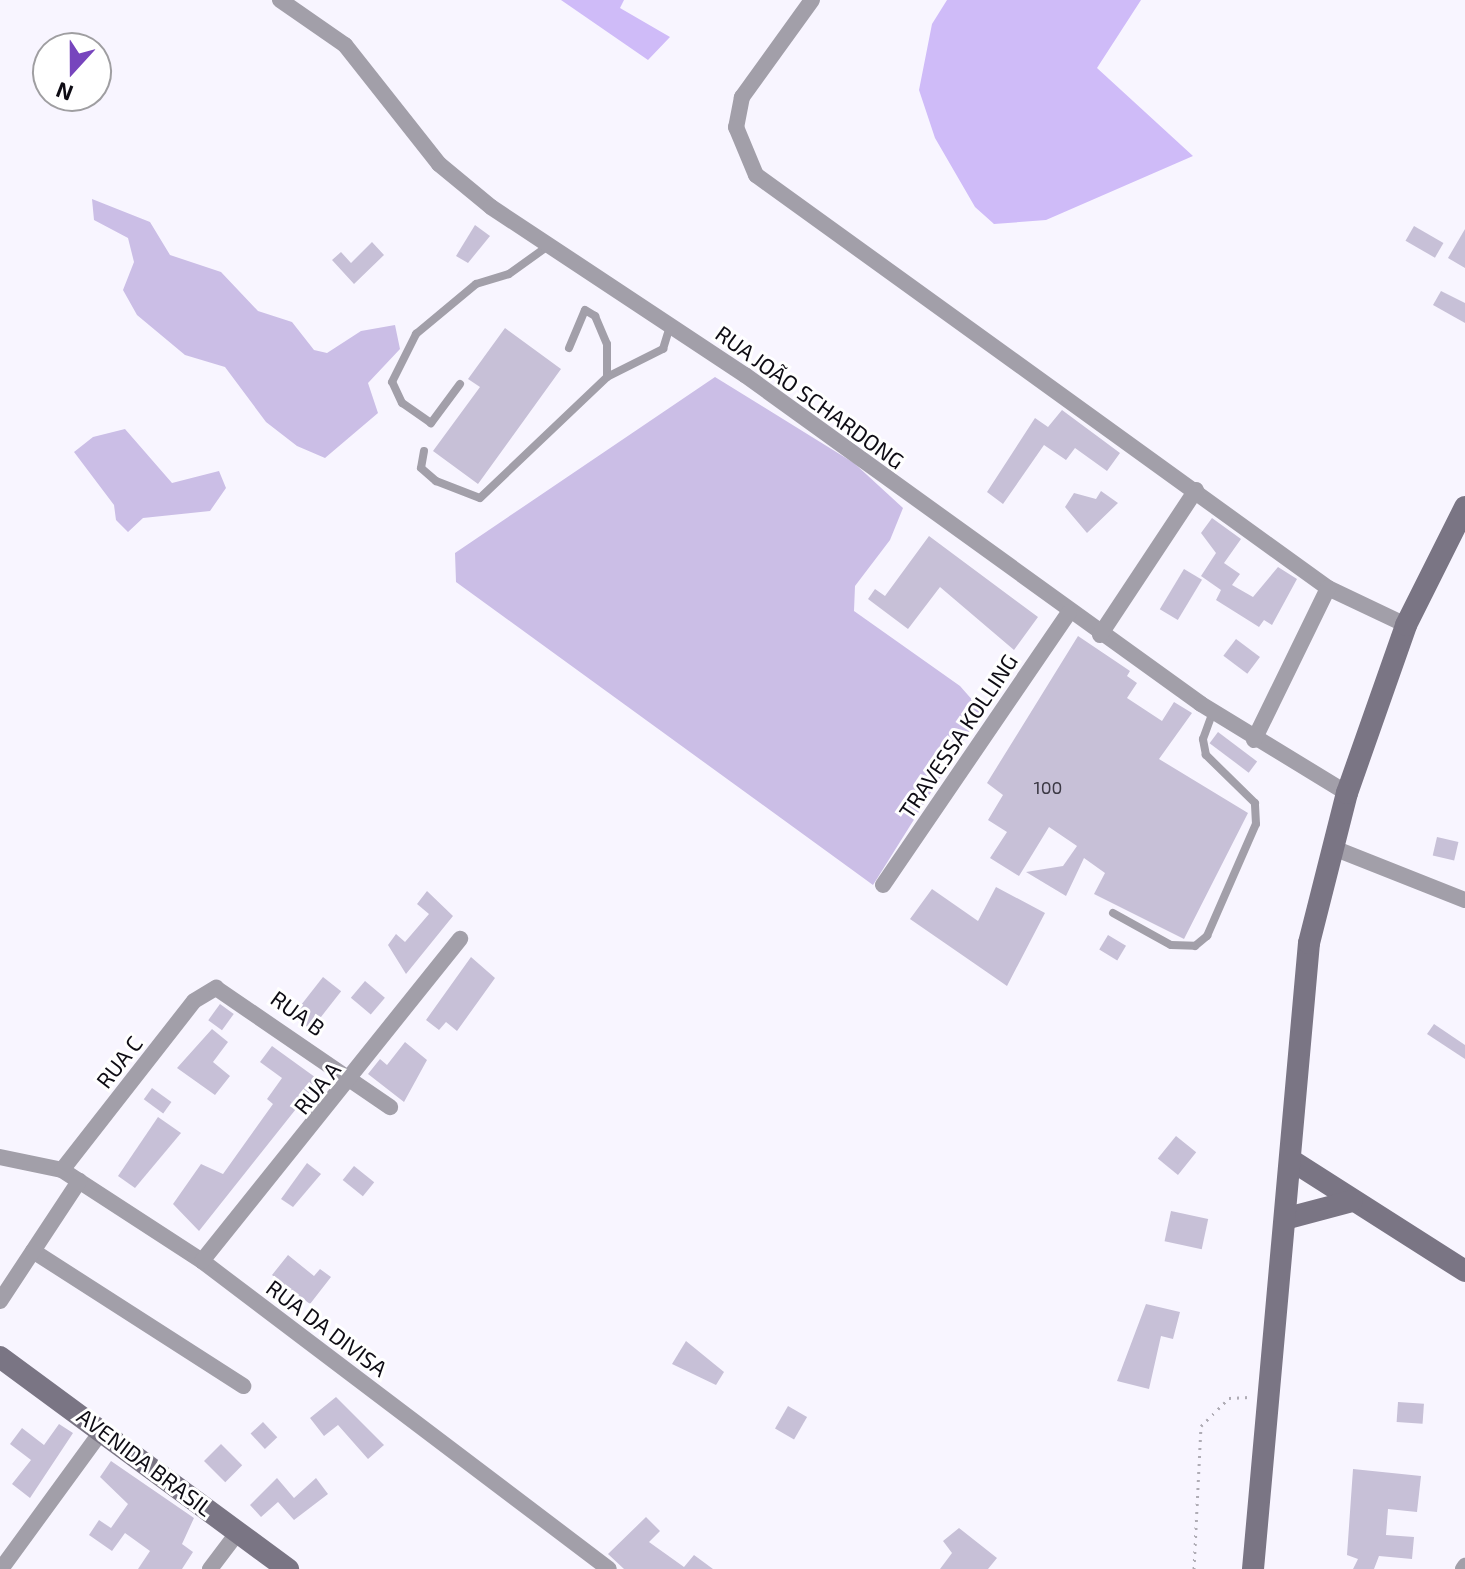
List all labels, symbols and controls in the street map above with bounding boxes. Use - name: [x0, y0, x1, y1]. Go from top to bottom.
- north arrow: [32, 32, 112, 112]
- text: N: [52, 78, 76, 108]
- street label: RUA JOÃO SCHARDONG: [710, 319, 910, 475]
- street label: TRAVESSA KOLLING: [893, 649, 1023, 823]
- house number: 100: [1034, 776, 1062, 798]
- street label: RUA B: [266, 985, 330, 1041]
- street label: RUA C: [90, 1031, 148, 1093]
- street label: RUA A: [288, 1056, 346, 1120]
- street label: RUA DA DIVISA: [261, 1274, 393, 1382]
- street label: AVENIDA BRASIL: [72, 1402, 218, 1522]

